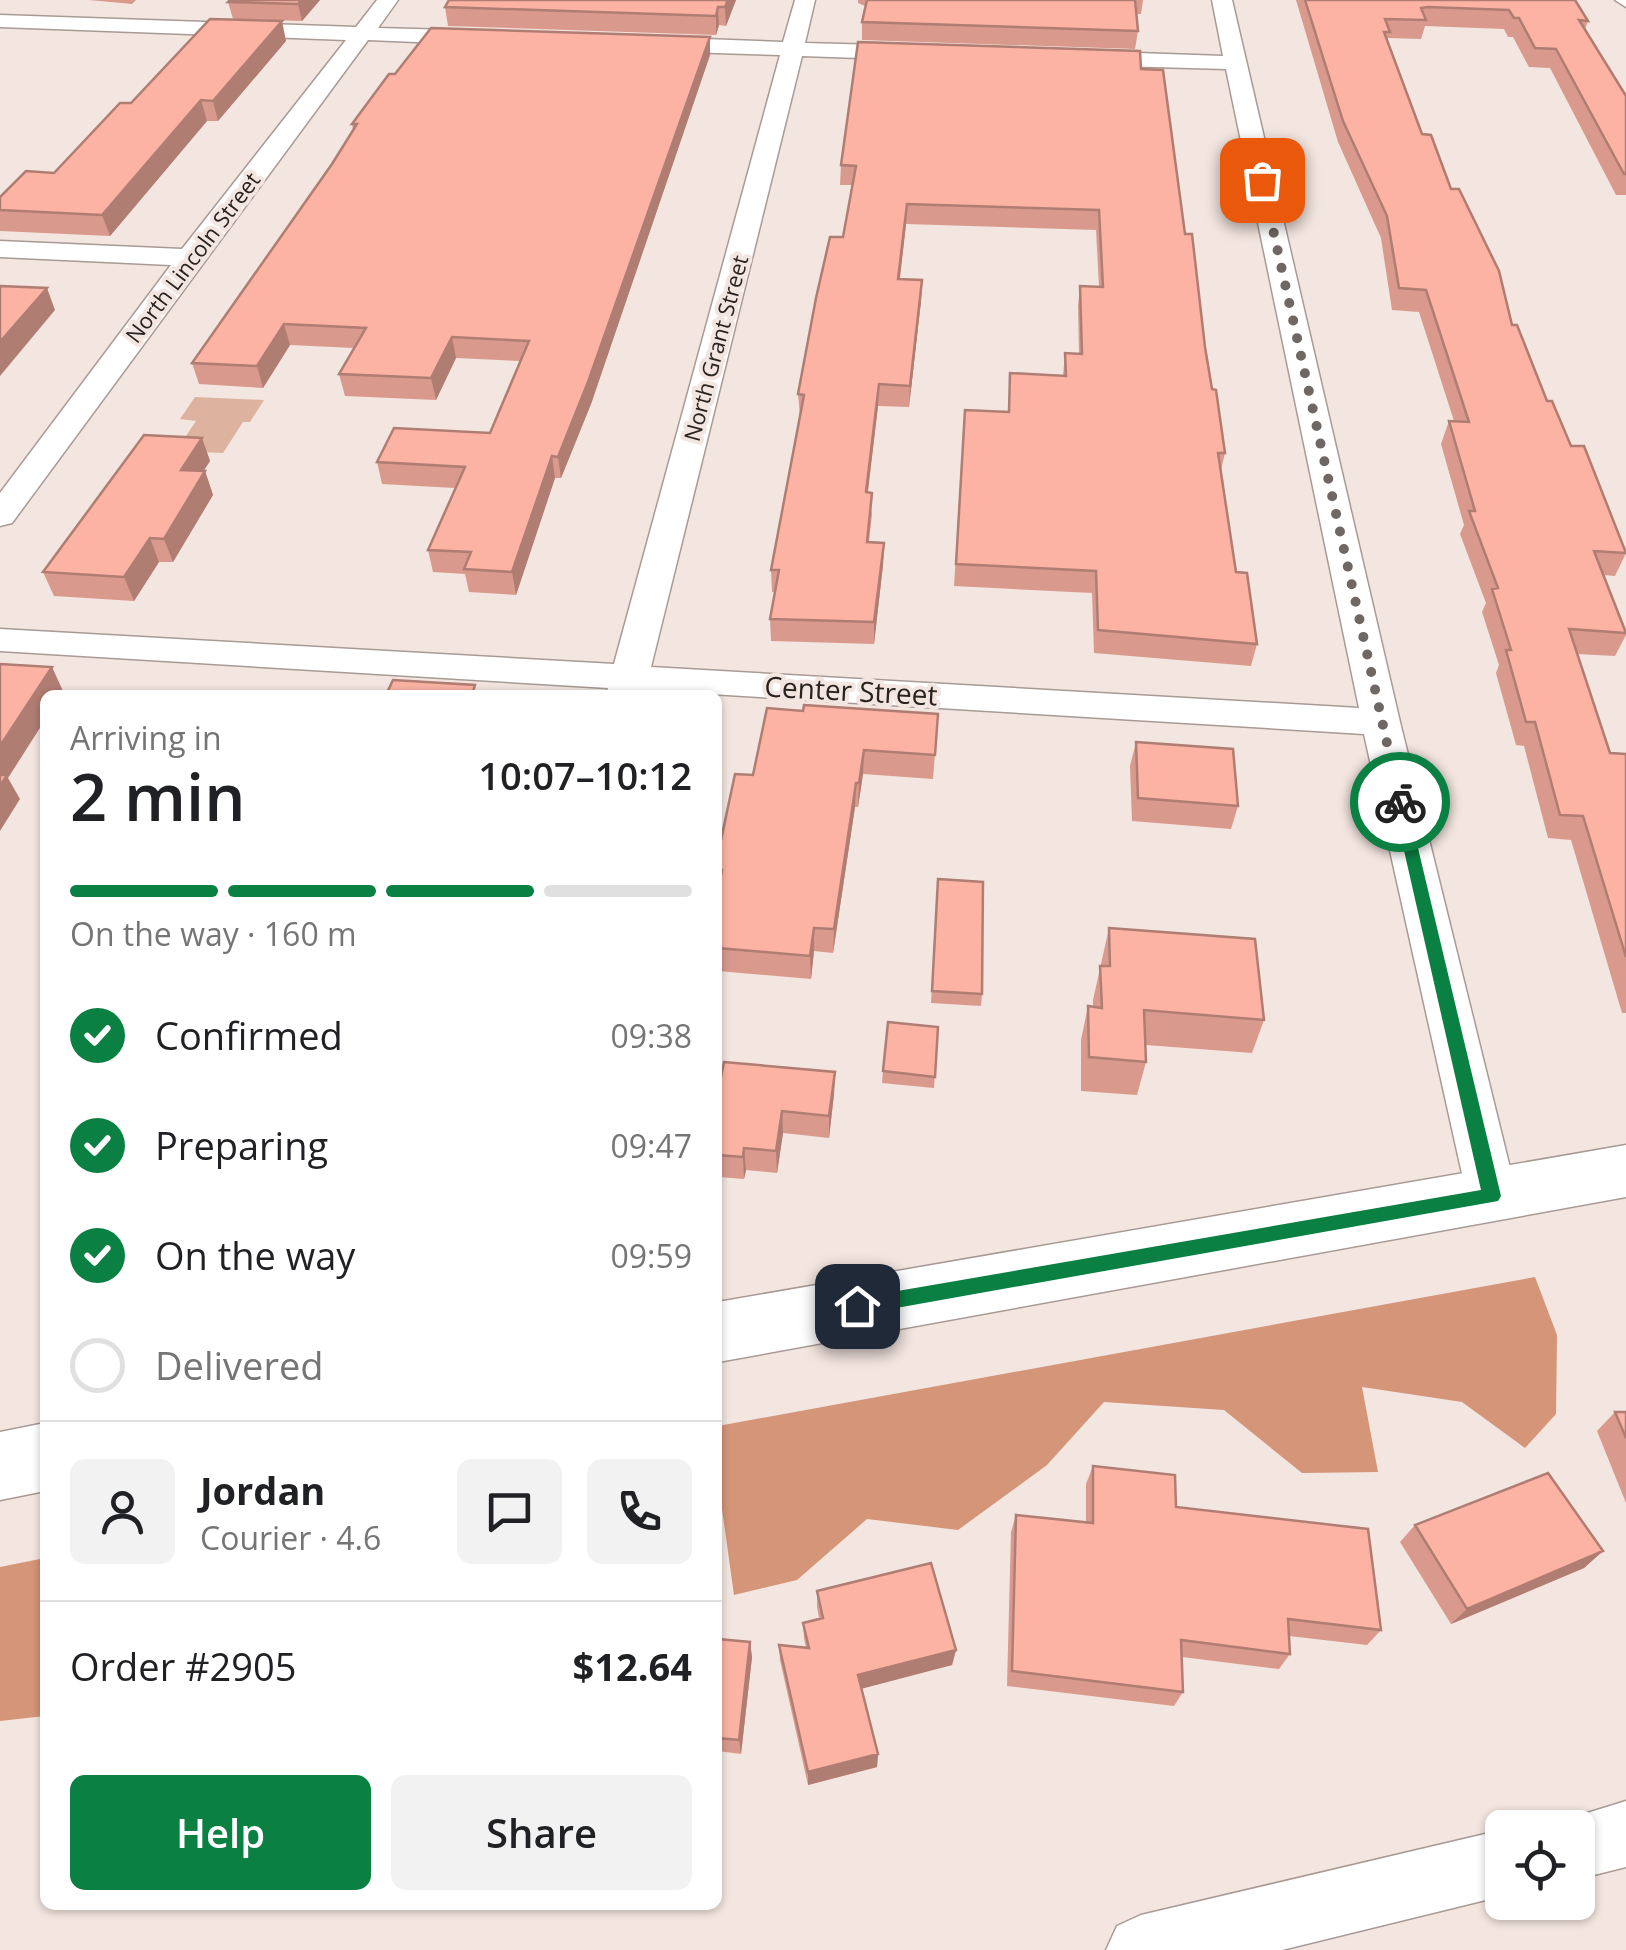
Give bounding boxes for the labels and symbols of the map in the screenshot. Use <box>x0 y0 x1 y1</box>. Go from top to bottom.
pin <box>1220 138 1305 223</box>
street label: North Lincoln Street <box>118 165 266 348</box>
street label: North Grant Street <box>676 251 754 444</box>
street label: Center Street <box>764 666 938 714</box>
courier <box>1350 752 1450 852</box>
pin <box>815 1264 900 1349</box>

